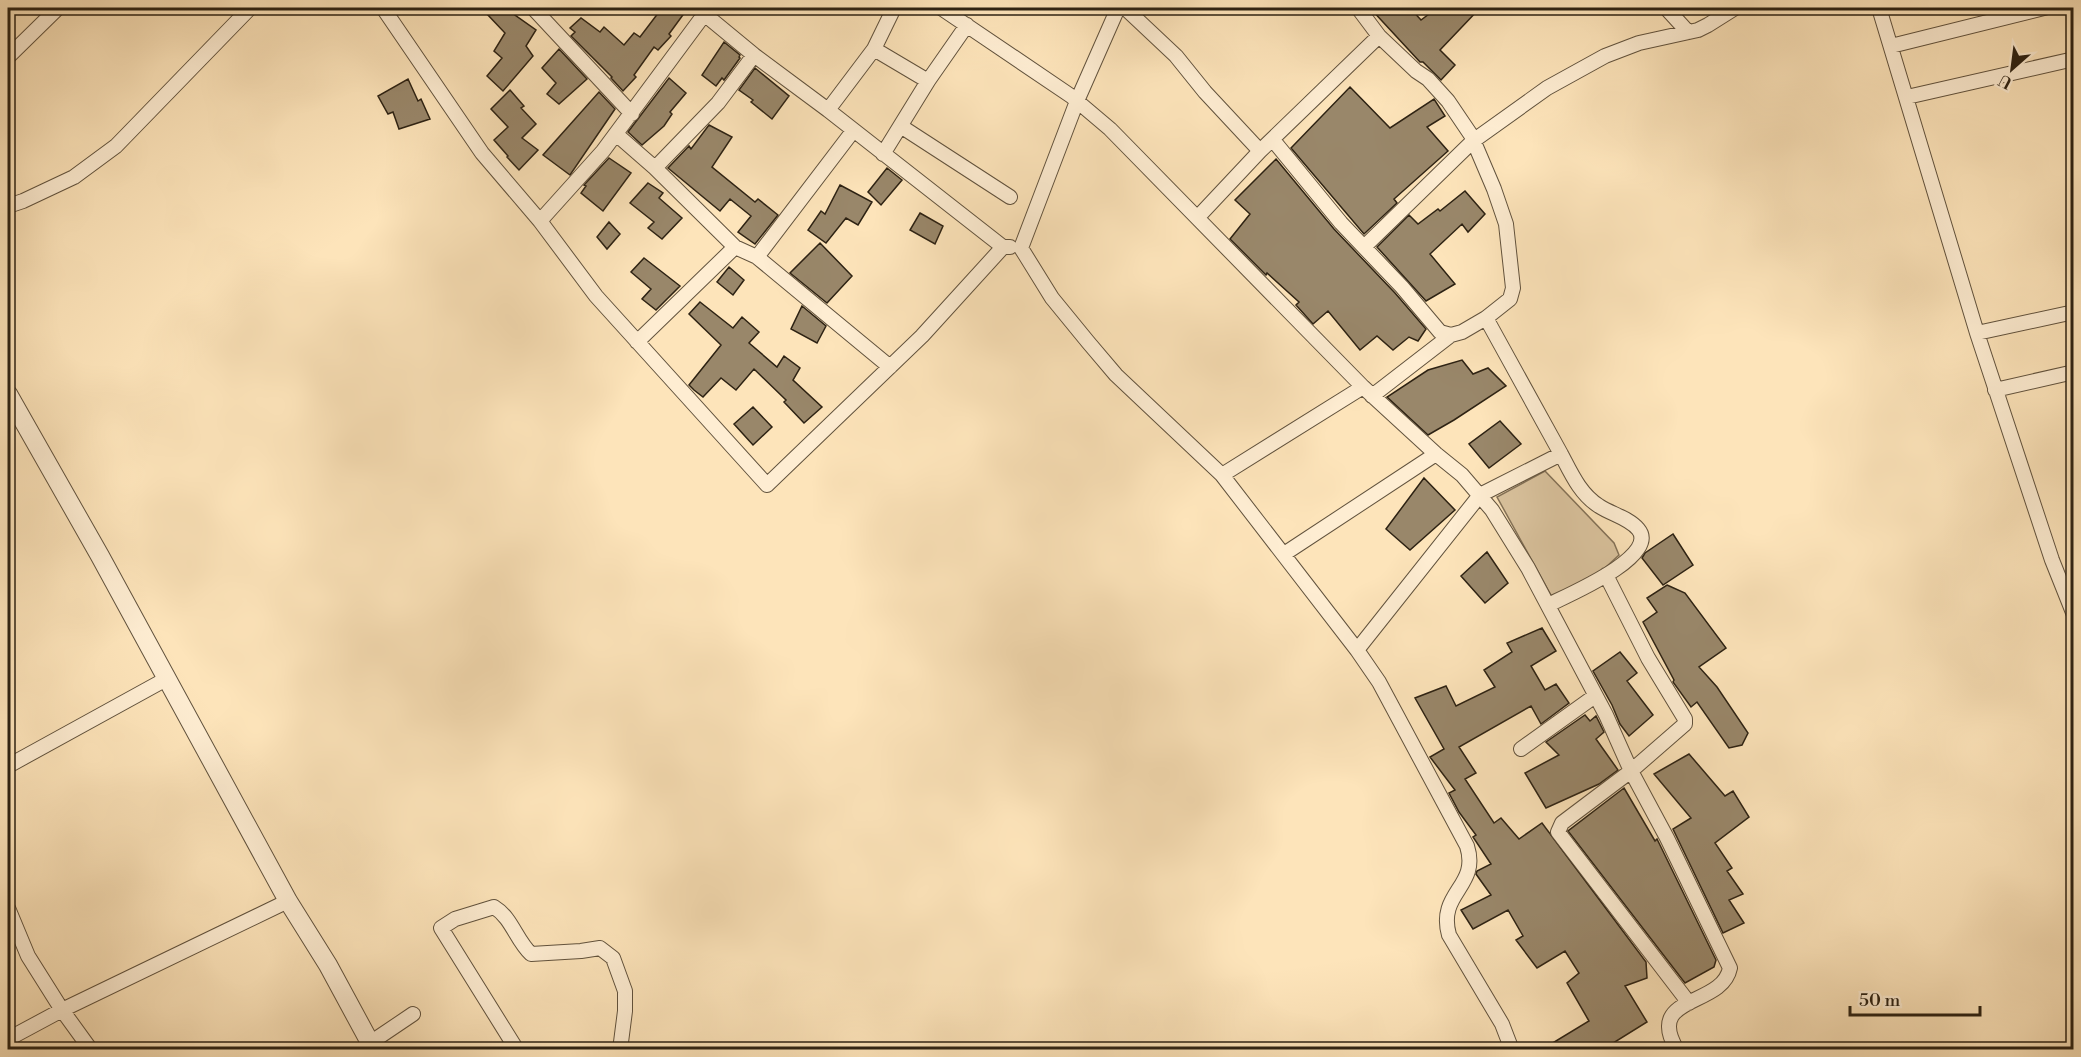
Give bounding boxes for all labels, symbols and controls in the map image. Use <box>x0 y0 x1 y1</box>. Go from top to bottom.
north arrow <box>1982 39 2042 99</box>
text: U <box>1995 69 2016 93</box>
scale bar <box>1850 979 1980 1017</box>
text: 50 m <box>1859 989 1901 1012</box>

